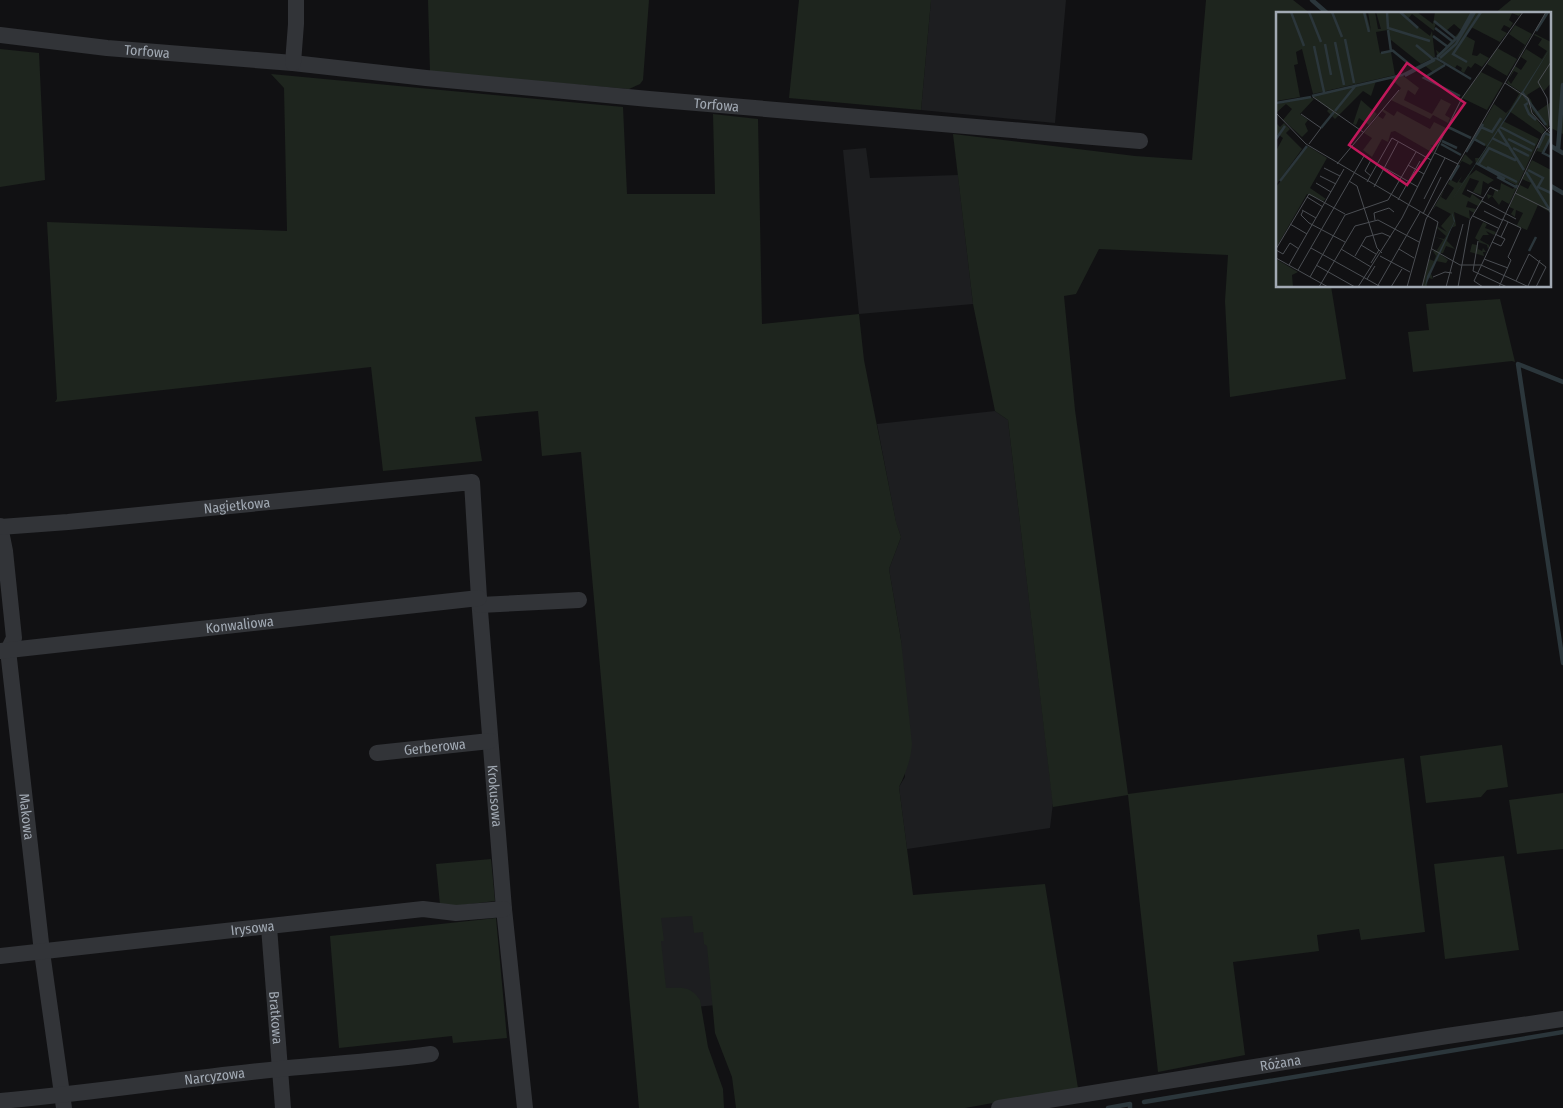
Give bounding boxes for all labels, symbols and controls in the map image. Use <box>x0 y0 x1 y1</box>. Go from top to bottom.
inset map <box>1276 12 1550 288</box>
street label: Torfowa <box>124 41 170 62</box>
street label: Torfowa <box>693 95 740 116</box>
street label: Nagietkowa <box>203 494 271 518</box>
street label: Konwaliowa <box>205 613 275 637</box>
street label: Gerberowa <box>403 736 467 759</box>
street label: Krokusowa <box>483 764 505 828</box>
street label: Makowa <box>15 793 37 841</box>
street label: Irysowa <box>230 918 275 939</box>
street label: Bratkowa <box>265 991 286 1045</box>
street label: Różana <box>1259 1052 1302 1075</box>
street label: Narcyzowa <box>183 1065 246 1089</box>

